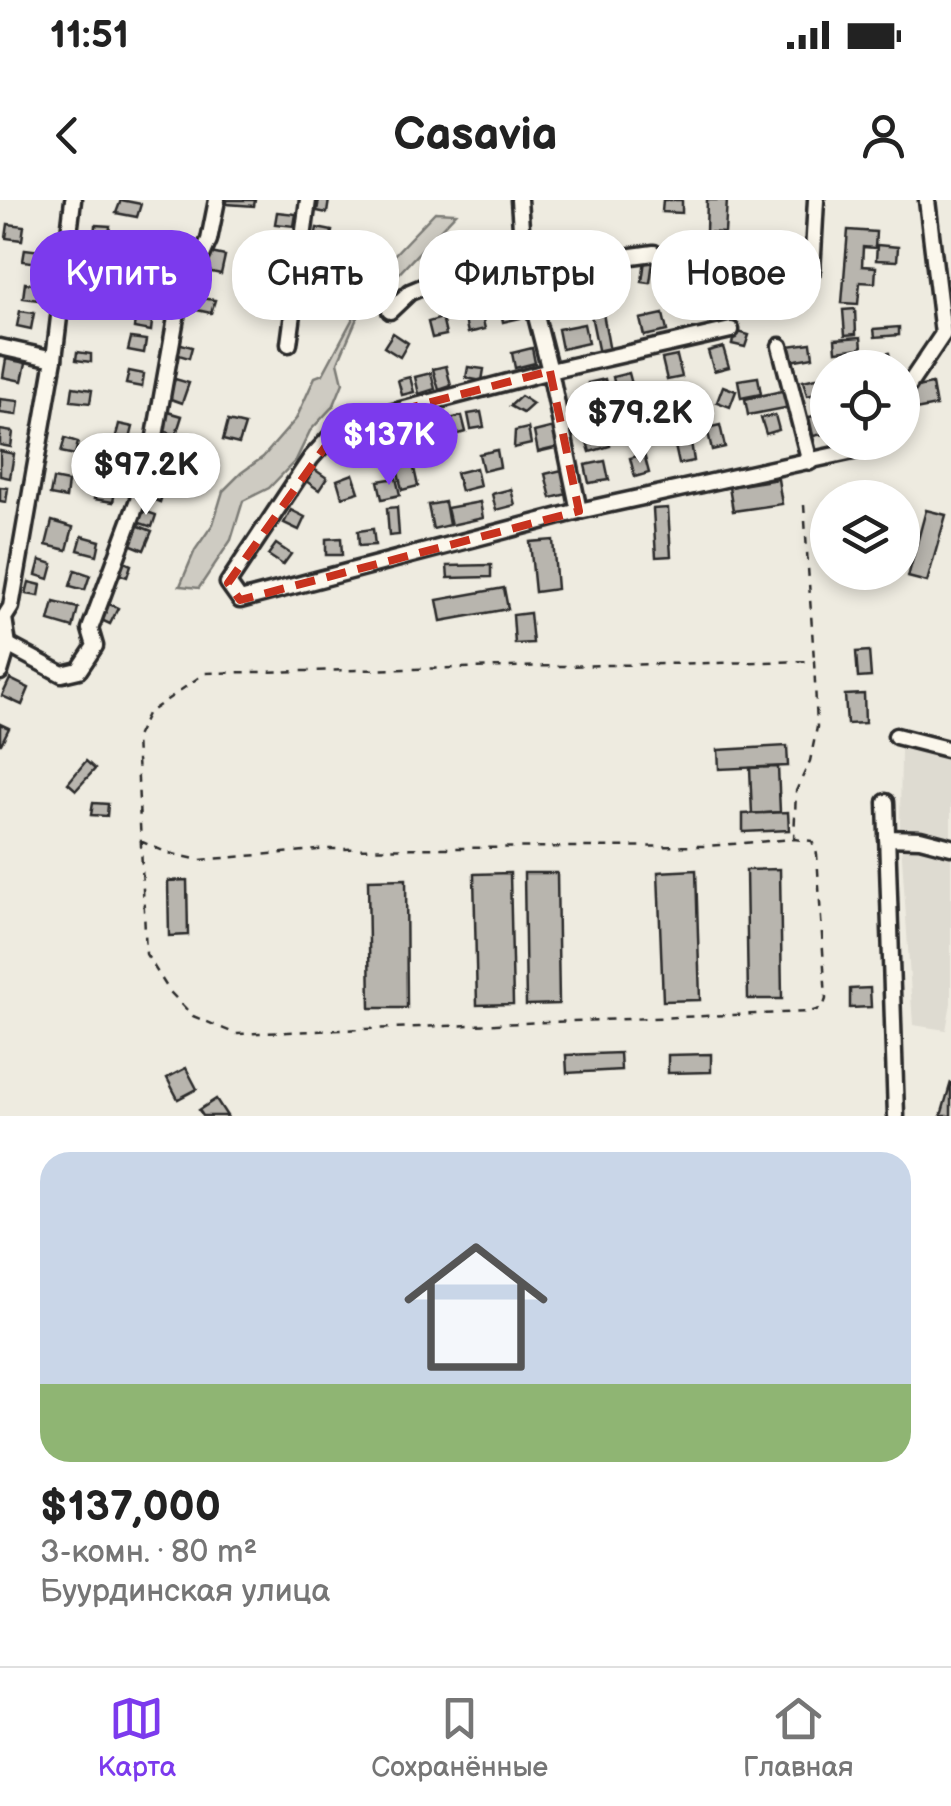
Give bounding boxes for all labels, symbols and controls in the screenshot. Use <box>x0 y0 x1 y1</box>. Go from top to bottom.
text: 11:51 <box>50 13 129 58</box>
icon: back <box>40 108 95 163</box>
text: Casavia <box>394 108 557 163</box>
icon: person <box>856 108 911 163</box>
chip: Купить <box>30 230 212 320</box>
chip: Снять <box>232 230 399 320</box>
chip: Фильтры <box>419 230 631 320</box>
chip: Новое <box>651 230 821 320</box>
map controls <box>810 350 920 590</box>
button: locate <box>810 350 920 460</box>
pin: $79.2K <box>559 381 721 466</box>
text: $79.2K <box>587 394 693 433</box>
pin: $137K <box>319 403 459 488</box>
text: $137K <box>343 416 435 455</box>
pin: $97.2K <box>65 433 227 518</box>
text: $97.2K <box>93 446 199 485</box>
button: layers <box>810 480 920 590</box>
icon: home <box>386 1217 566 1397</box>
text: $137,000 <box>40 1482 221 1533</box>
text: 3-комн. · 80 m² <box>40 1533 257 1572</box>
text: Буурдинская улица <box>40 1572 330 1611</box>
tab: Карта <box>97 1691 176 1784</box>
tab: Сохранённые <box>371 1691 548 1784</box>
tab: Главная <box>743 1691 854 1784</box>

